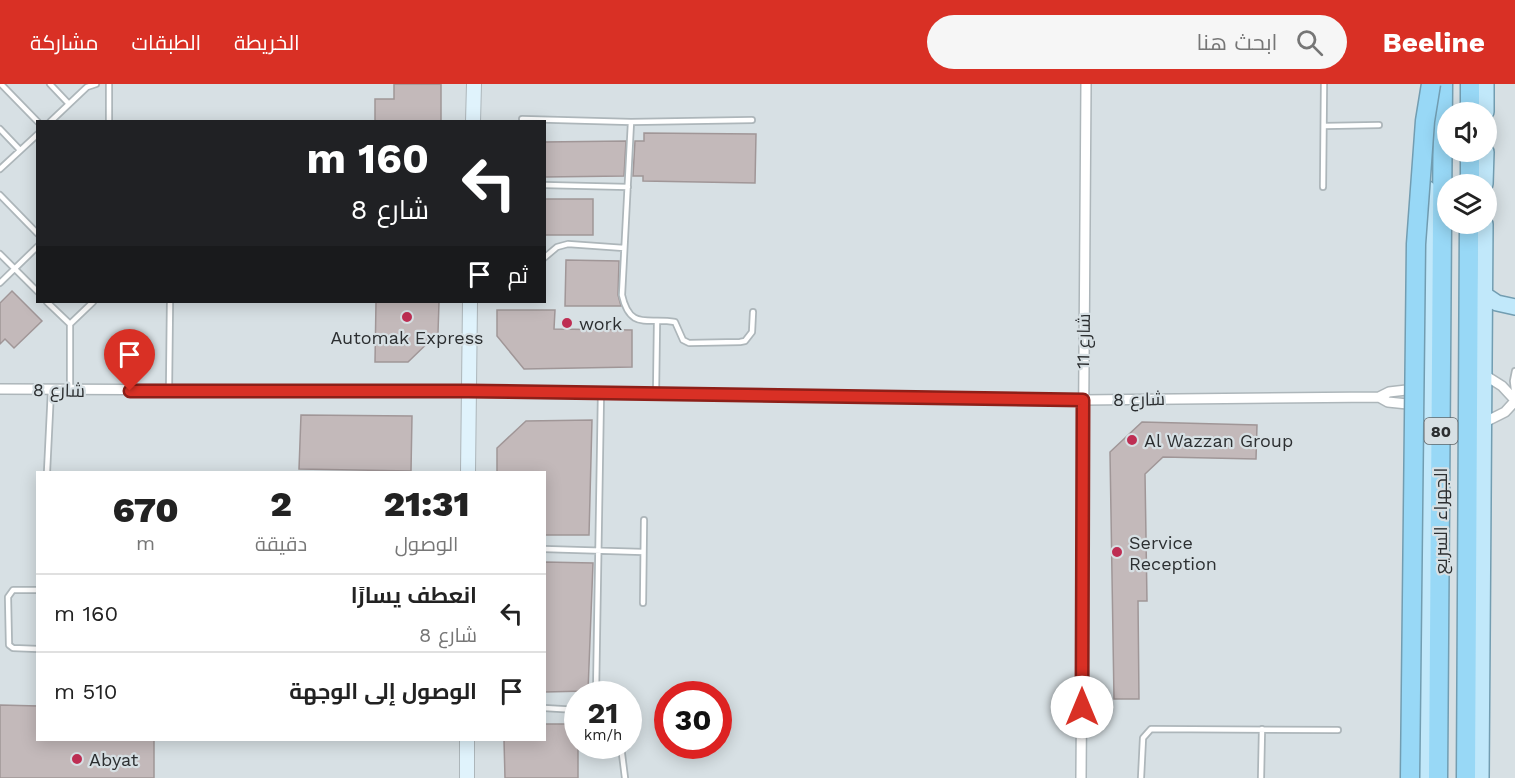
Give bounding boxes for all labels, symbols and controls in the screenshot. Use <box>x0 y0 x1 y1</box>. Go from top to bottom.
search box <box>927 15 1347 69</box>
icon: search <box>1293 26 1326 59</box>
text: Beeline <box>1383 26 1485 59</box>
text: مشاركة <box>30 30 99 55</box>
text: الطبقات <box>132 30 201 55</box>
text: الخريطة <box>234 30 300 55</box>
text: ابحث هنا <box>1197 30 1278 55</box>
map controls <box>1437 102 1497 234</box>
button: sound <box>1437 102 1497 162</box>
text: 160 m <box>306 134 429 183</box>
icon: left <box>450 144 528 222</box>
button: layers <box>1437 174 1497 234</box>
text: شارع 8 <box>351 194 429 226</box>
icon: arrive <box>463 258 496 291</box>
text: ثم <box>508 263 528 288</box>
marker: Automak Express <box>400 310 414 324</box>
place label: work <box>579 313 622 334</box>
street label: شارع 11 <box>1072 313 1096 369</box>
marker: work <box>560 316 574 330</box>
place label: Automak Express <box>330 327 484 348</box>
pin <box>104 329 155 391</box>
icon: arrive <box>113 338 146 371</box>
street label: شارع 8 <box>33 379 85 403</box>
street label: شارع 8 <box>1113 388 1165 412</box>
road number: 80 <box>1424 418 1458 444</box>
place label: Al Wazzan Group <box>1144 430 1293 451</box>
marker: Al Wazzan Group <box>1125 433 1139 447</box>
street label: الجهراء السريع <box>1430 468 1453 574</box>
text: 2 <box>270 483 292 525</box>
text: 21:31 <box>383 483 470 525</box>
text: 670 <box>112 489 179 531</box>
text: m <box>136 531 155 555</box>
text: دقيقة <box>255 532 307 556</box>
text: الوصول <box>395 532 458 556</box>
place label: Service Reception <box>1129 532 1217 574</box>
marker: Service Reception <box>1110 545 1124 559</box>
text: انعطف يسارًا <box>351 583 477 608</box>
icon: left <box>495 597 528 630</box>
text: 160 m <box>54 601 118 626</box>
text: شارع 8 <box>419 623 477 647</box>
icon: arrive <box>495 675 528 708</box>
position arrow <box>1050 675 1114 739</box>
text: 510 m <box>54 679 118 704</box>
text: الوصول إلى الوجهة <box>289 679 477 704</box>
speed limit sign: 30 <box>654 681 732 759</box>
text: 21 <box>588 695 618 730</box>
text: km/h <box>584 726 622 744</box>
place label: Abyat <box>89 749 139 770</box>
marker: Abyat <box>70 752 84 766</box>

